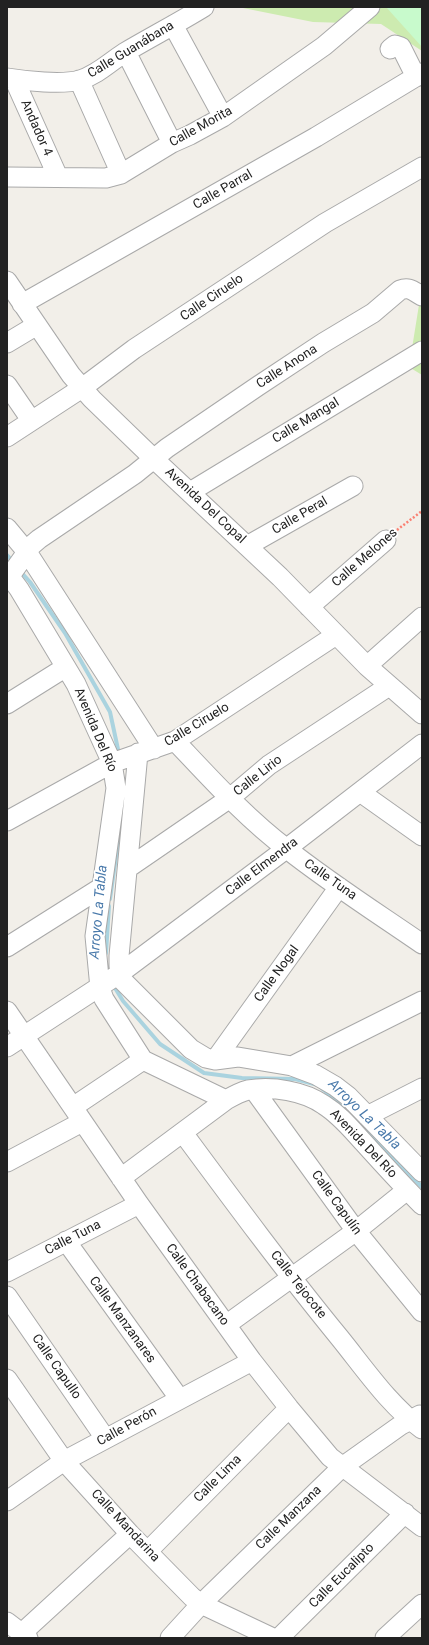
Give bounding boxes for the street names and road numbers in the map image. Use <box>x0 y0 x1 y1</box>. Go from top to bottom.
street label: Calle Guanábana <box>85 18 177 82</box>
street label: Andador 4 <box>17 98 55 158</box>
street label: Calle Morita <box>167 103 235 151</box>
street label: Calle Parral <box>191 167 255 213</box>
street label: Calle Ciruelo <box>178 271 246 325</box>
street label: Calle Anona <box>254 342 320 392</box>
street label: Calle Mangal <box>270 395 342 447</box>
street label: Avenida Del Copal <box>161 465 249 547</box>
street label: Calle Peral <box>270 494 330 538</box>
street label: Calle Melones <box>329 525 401 591</box>
street label: Avenida Del Río <box>70 686 120 774</box>
street label: Calle Ciruelo <box>162 700 232 750</box>
street label: Calle Lirio <box>231 752 285 800</box>
street label: Calle Elmendra <box>223 835 301 899</box>
street label: Calle Tuna <box>301 856 359 904</box>
street label: Calle Nogal <box>251 943 303 1005</box>
street label: Avenida Del Río <box>326 1106 400 1182</box>
street label: Calle Capulín <box>307 1168 365 1238</box>
street label: Calle Tuna <box>42 1217 104 1259</box>
street label: Calle Chabacano <box>162 1241 232 1329</box>
street label: Calle Tejocote <box>267 1248 329 1322</box>
street label: Calle Manzanares <box>85 1274 159 1366</box>
street label: Calle Capullo <box>28 1332 84 1402</box>
street label: Calle Perón <box>94 1404 160 1450</box>
street label: Calle Lima <box>191 1452 245 1506</box>
street label: Calle Manzana <box>253 1483 325 1553</box>
street label: Calle Mandarina <box>87 1486 163 1566</box>
street label: Calle Eucalipto <box>306 1540 378 1612</box>

